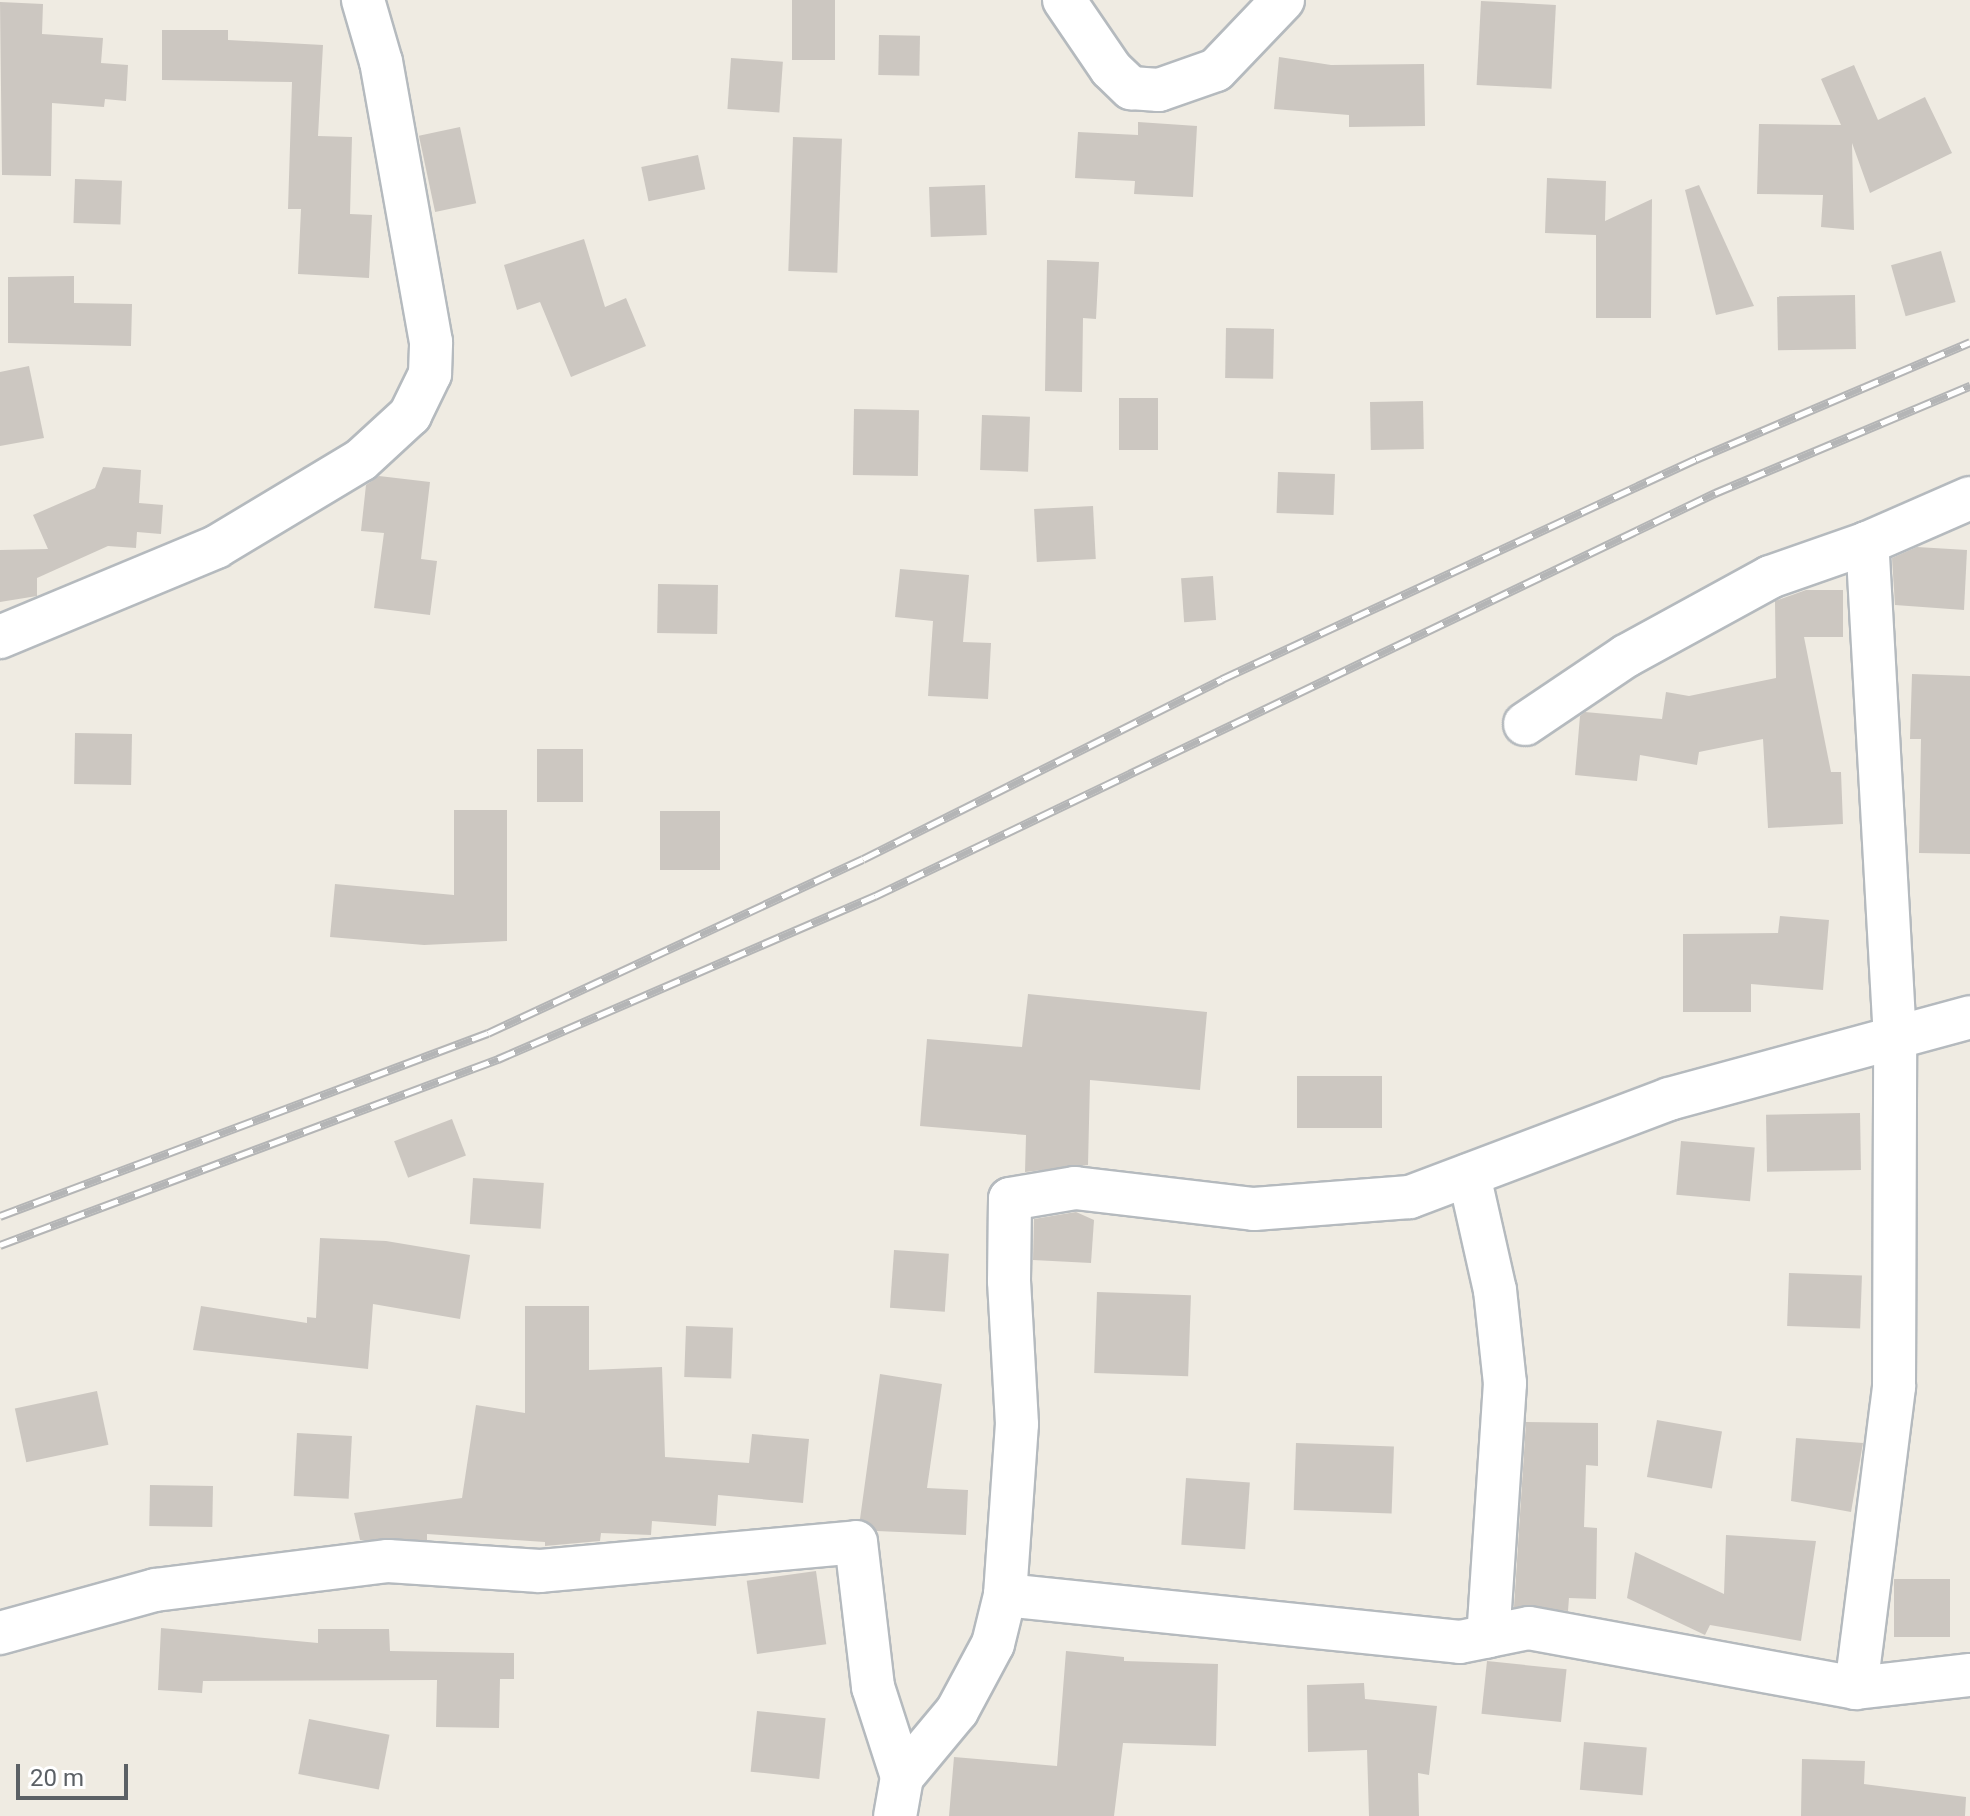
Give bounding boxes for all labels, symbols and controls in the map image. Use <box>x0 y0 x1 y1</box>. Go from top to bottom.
scale bar <box>20 1748 132 1798</box>
text: 20 m <box>30 1764 84 1792</box>

